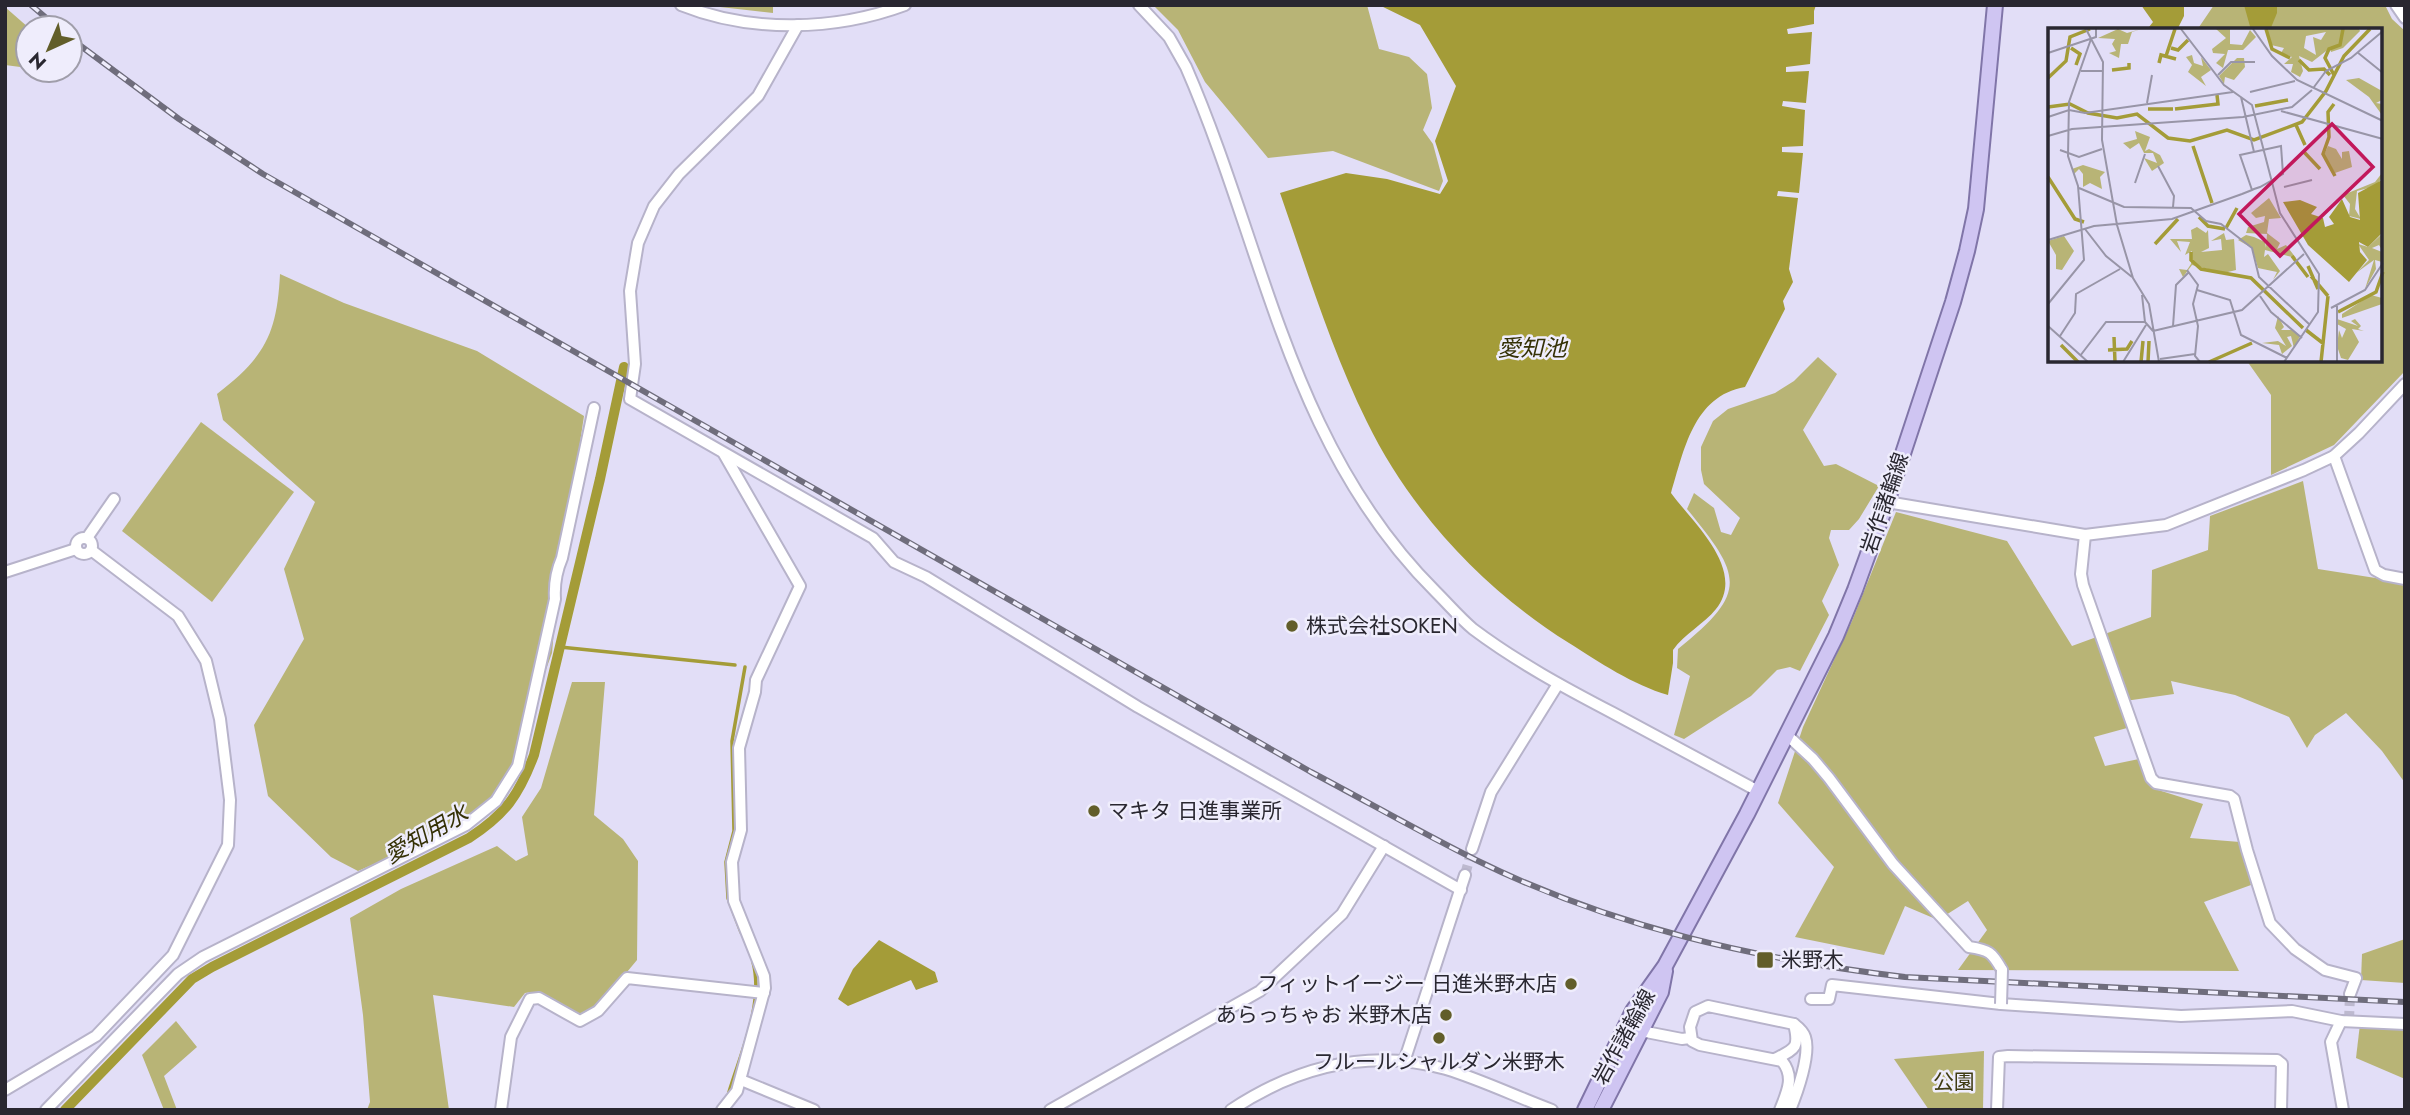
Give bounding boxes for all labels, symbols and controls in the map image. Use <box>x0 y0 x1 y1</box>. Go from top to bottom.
north arrow <box>14 14 84 84</box>
inset map <box>2048 28 2382 362</box>
text: N <box>23 46 52 76</box>
water label: 愛知池 <box>1498 331 1569 365</box>
street label: 岩作諸輪線 <box>1854 448 1916 558</box>
place label: 株式会社SOKEN <box>1306 611 1458 641</box>
marker: 株式会社SOKEN <box>1284 618 1300 634</box>
water label: 愛知用水 <box>378 795 477 872</box>
place label: マキタ 日進事業所 <box>1108 796 1282 826</box>
marker: マキタ 日進事業所 <box>1086 803 1102 819</box>
place label: 米野木 <box>1781 945 1844 975</box>
marker: 米野木 <box>1755 950 1775 970</box>
place label: フィットイージー 日進米野木店 <box>1258 969 1557 999</box>
marker: フィットイージー 日進米野木店 <box>1563 976 1579 992</box>
street label: 岩作諸輪線 <box>1585 984 1663 1090</box>
place label: あらっちゃお 米野木店 <box>1216 1000 1432 1030</box>
marker: あらっちゃお 米野木店 <box>1438 1007 1454 1023</box>
marker: フルールシャルダン米野木 <box>1431 1030 1447 1046</box>
place label: フルールシャルダン米野木 <box>1313 1047 1565 1077</box>
park label: 公園 <box>1933 1067 1975 1097</box>

